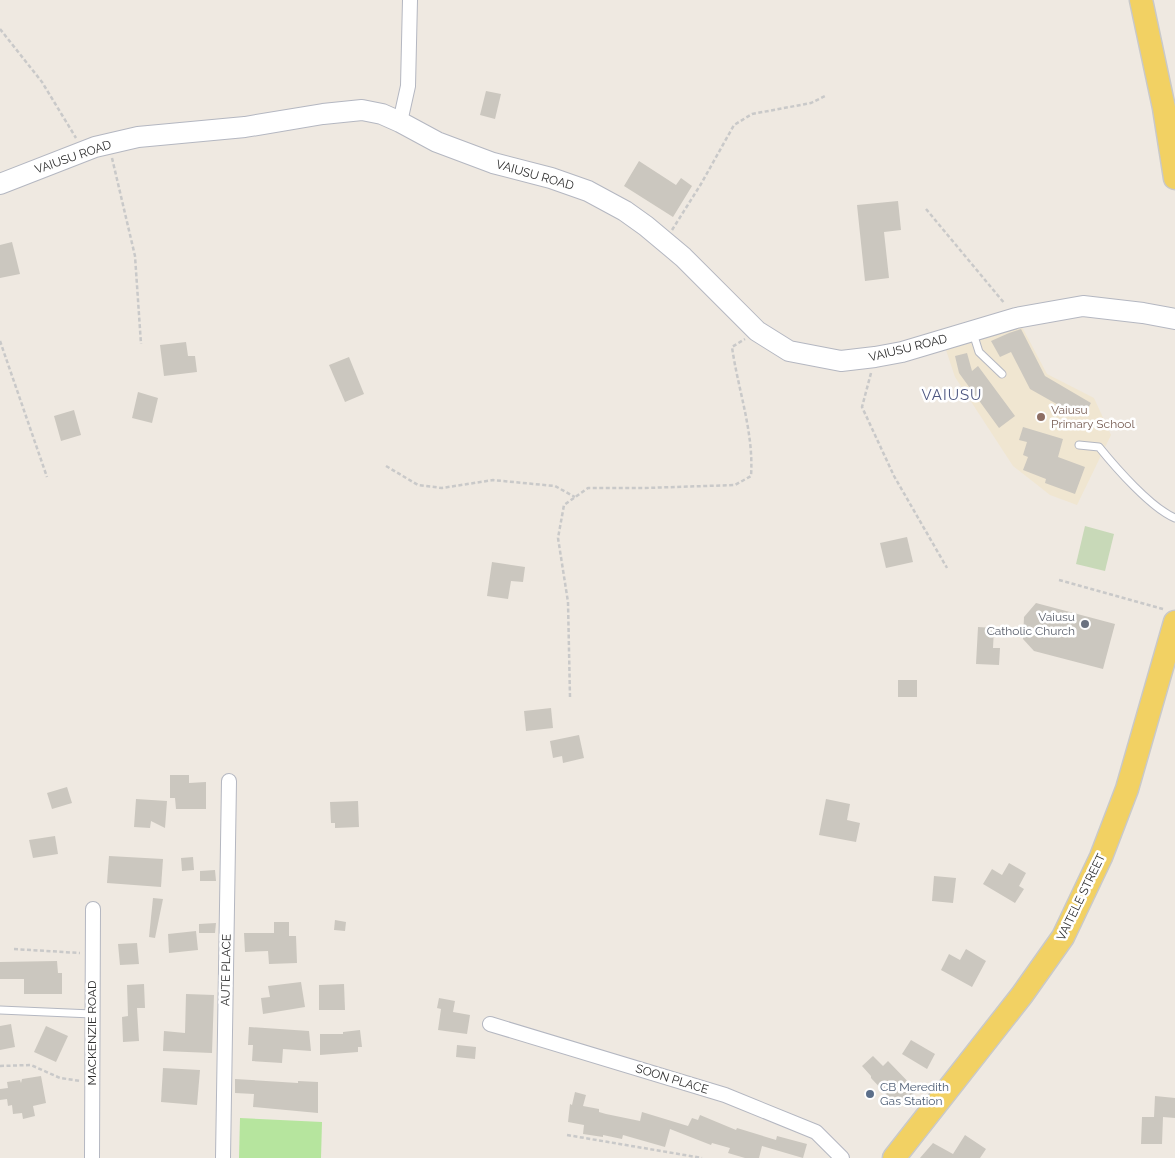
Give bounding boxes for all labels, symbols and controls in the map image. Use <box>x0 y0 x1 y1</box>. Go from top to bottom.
street label: VAIUSU ROAD <box>33 137 114 177</box>
street label: VAIUSU ROAD <box>495 157 576 193</box>
street label: VAIUSU ROAD <box>867 331 949 364</box>
district label: VAIUSU <box>922 386 982 404</box>
place label: Vaiusu Primary School <box>1051 403 1135 431</box>
marker: Vaiusu Primary School <box>1035 411 1047 423</box>
place label: Vaiusu Catholic Church <box>987 610 1075 638</box>
marker: Vaiusu Catholic Church <box>1079 618 1091 630</box>
street label: VAITELE STREET <box>1054 851 1108 943</box>
street label: AUTE PLACE <box>218 934 234 1006</box>
street label: MACKENZIE ROAD <box>85 980 99 1085</box>
street label: SOON PLACE <box>634 1061 710 1097</box>
place label: CB Meredith Gas Station <box>880 1080 949 1108</box>
marker: CB Meredith Gas Station <box>864 1088 876 1100</box>

